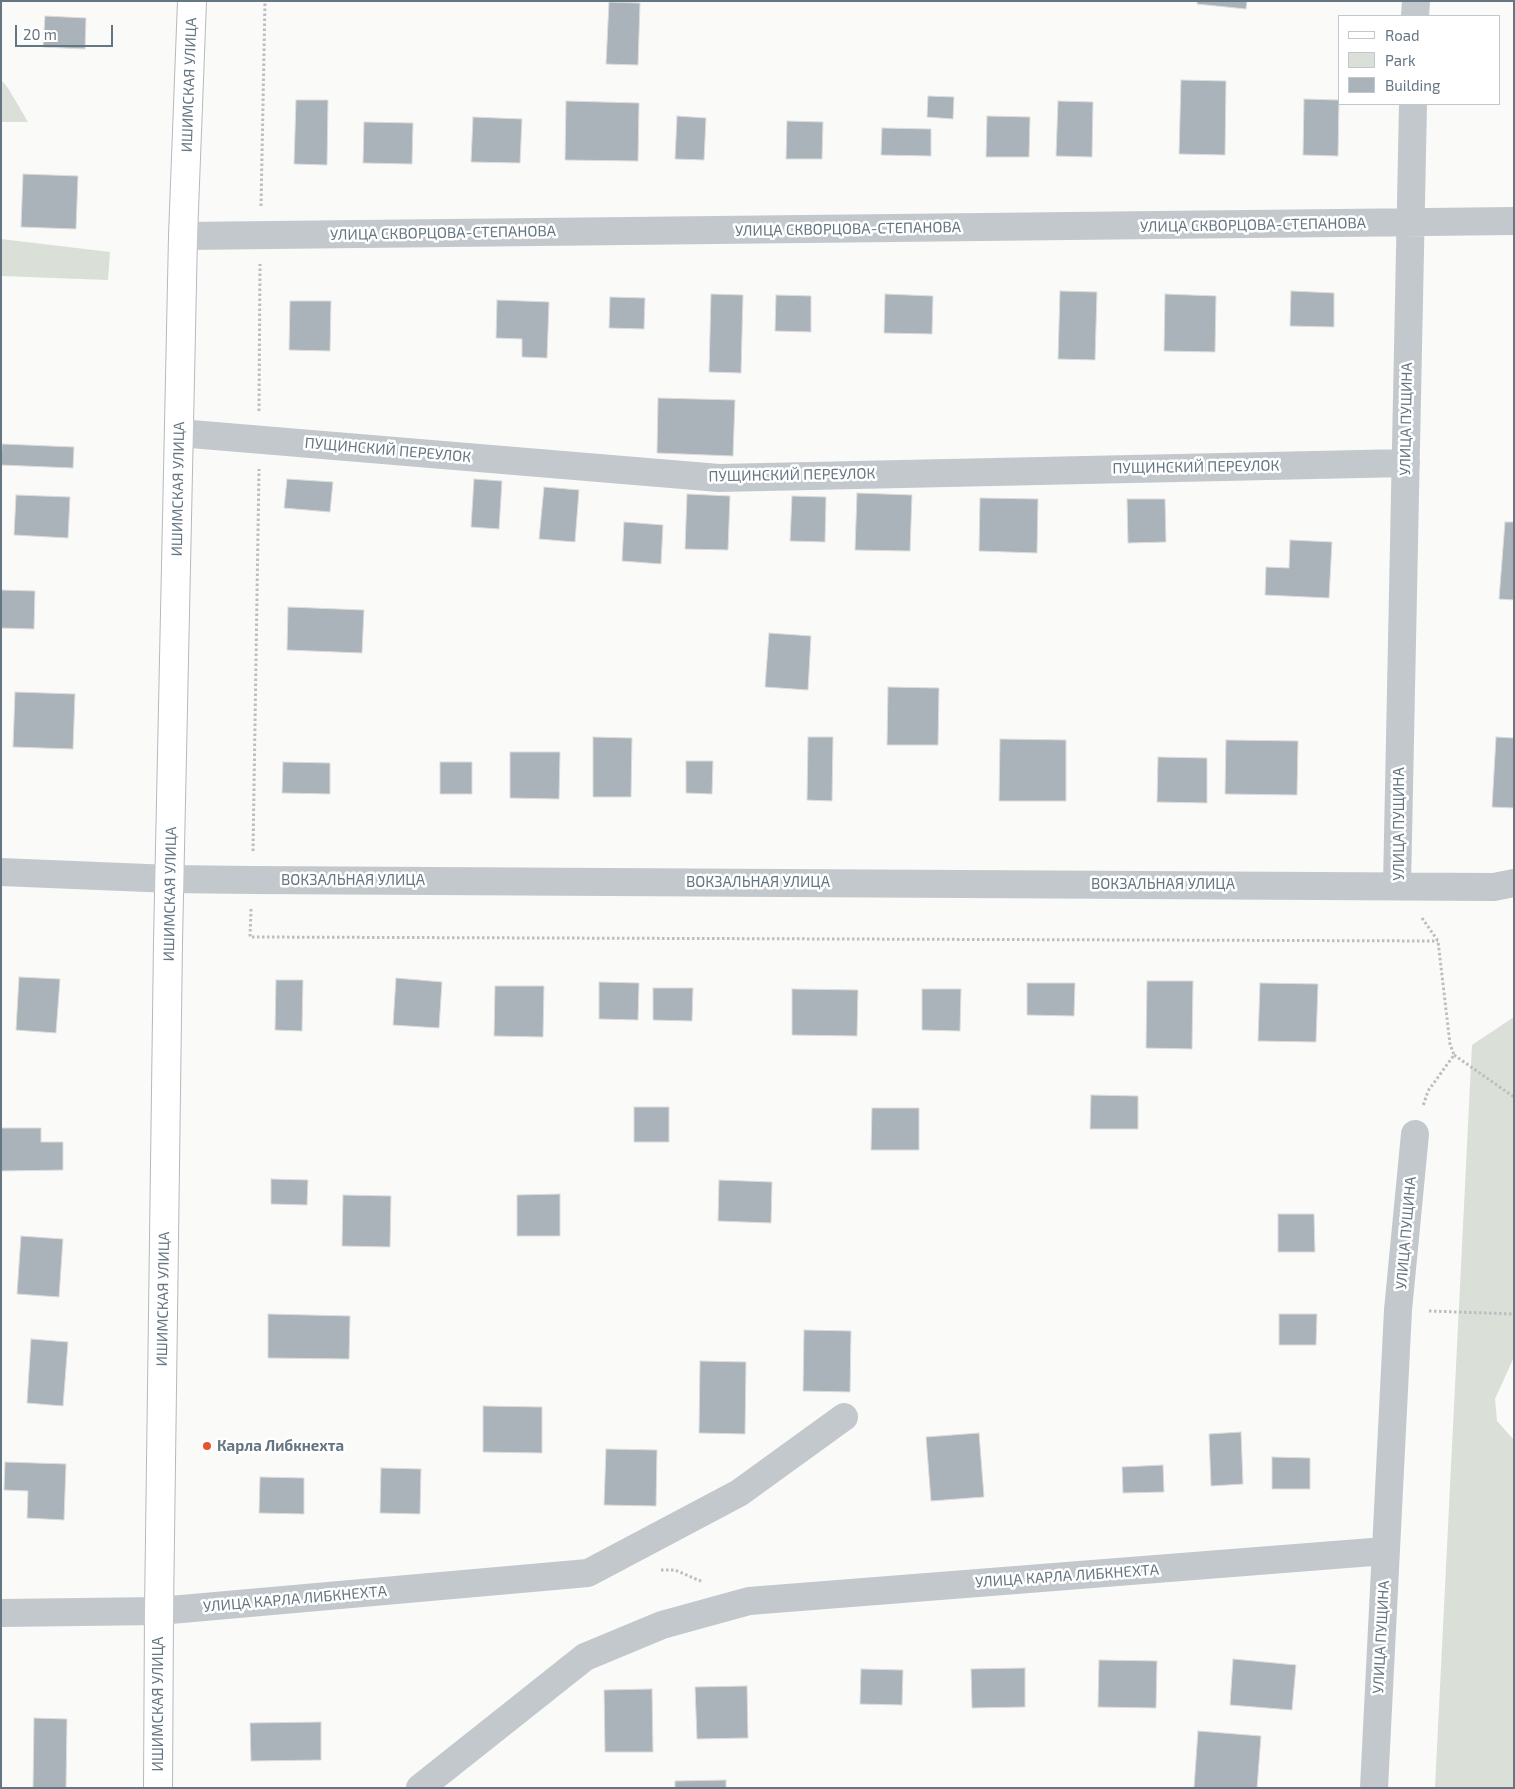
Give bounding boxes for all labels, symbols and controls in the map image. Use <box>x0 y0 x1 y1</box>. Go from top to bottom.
scale bar <box>18 15 115 47</box>
legend <box>1338 15 1500 105</box>
street label: ИШИМСКАЯ УЛИЦА <box>178 17 200 153</box>
text: 20 m <box>23 25 57 43</box>
text: Road <box>1385 26 1420 44</box>
text: Park <box>1385 51 1416 69</box>
text: Building <box>1385 76 1440 94</box>
street label: УЛИЦА СКВОРЦОВА-СТЕПАНОВА <box>1140 214 1366 236</box>
street label: УЛИЦА СКВОРЦОВА-СТЕПАНОВА <box>735 218 961 240</box>
street label: УЛИЦА СКВОРЦОВА-СТЕПАНОВА <box>330 222 556 244</box>
street label: УЛИЦА ПУЩИНА <box>1396 362 1416 476</box>
street label: ИШИМСКАЯ УЛИЦА <box>168 421 188 557</box>
street label: ПУЩИНСКИЙ ПЕРЕУЛОК <box>304 434 472 466</box>
street label: ПУЩИНСКИЙ ПЕРЕУЛОК <box>1112 457 1280 477</box>
street label: ПУЩИНСКИЙ ПЕРЕУЛОК <box>708 465 876 485</box>
street label: УЛИЦА ПУЩИНА <box>1390 767 1408 881</box>
street label: ИШИМСКАЯ УЛИЦА <box>160 826 180 962</box>
street label: ВОКЗАЛЬНАЯ УЛИЦА <box>281 871 425 889</box>
street label: ВОКЗАЛЬНАЯ УЛИЦА <box>686 873 830 891</box>
street label: ВОКЗАЛЬНАЯ УЛИЦА <box>1091 875 1235 893</box>
street label: УЛИЦА ПУЩИНА <box>1392 1176 1420 1290</box>
street label: ИШИМСКАЯ УЛИЦА <box>153 1231 173 1367</box>
place label: Карла Либкнехта <box>217 1437 344 1455</box>
marker: Карла Либкнехта <box>201 1440 213 1452</box>
street label: УЛИЦА КАРЛА ЛИБКНЕХТА <box>974 1561 1160 1591</box>
street label: УЛИЦА ПУЩИНА <box>1369 1580 1393 1694</box>
street label: УЛИЦА КАРЛА ЛИБКНЕХТА <box>202 1582 388 1616</box>
street label: ИШИМСКАЯ УЛИЦА <box>149 1637 167 1771</box>

